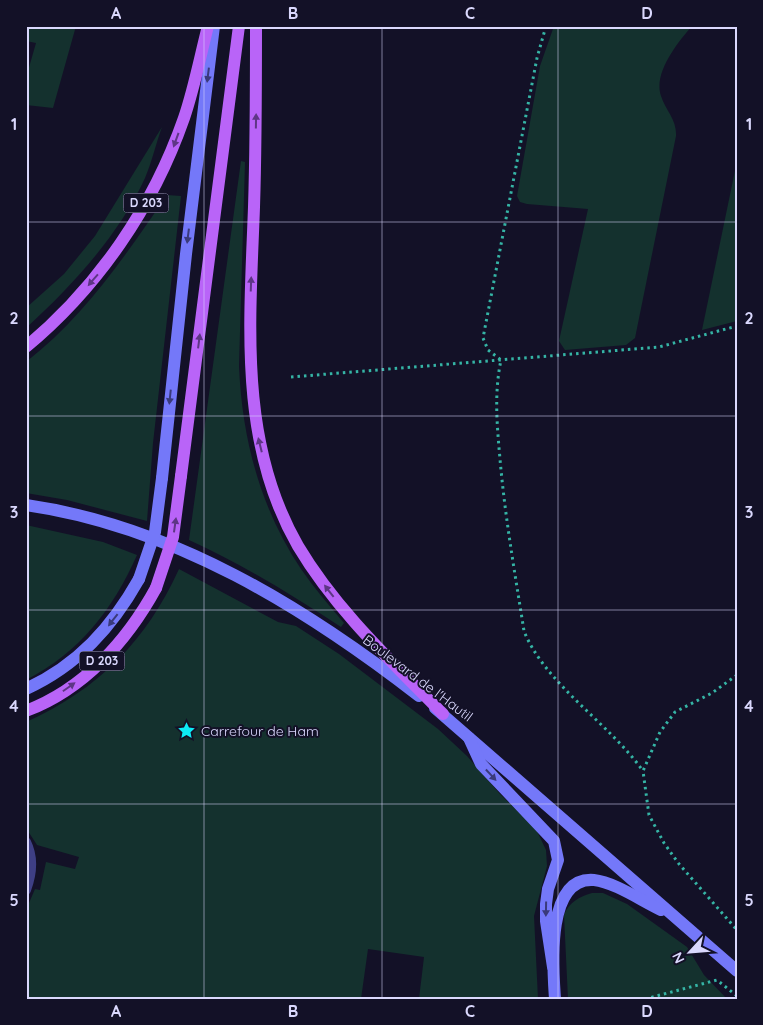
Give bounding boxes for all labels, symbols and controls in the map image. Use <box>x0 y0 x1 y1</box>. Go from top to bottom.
text: A <box>111 3 122 23</box>
text: B <box>288 3 298 23</box>
text: C <box>465 3 475 23</box>
text: D <box>641 3 653 23</box>
one-way arrow <box>204 67 212 83</box>
one-way arrow <box>252 113 260 129</box>
text: 1 <box>11 114 17 134</box>
text: 1 <box>746 114 752 134</box>
one-way arrow <box>172 133 179 148</box>
road number: D 203 <box>124 194 168 212</box>
one-way arrow <box>184 228 192 244</box>
one-way arrow <box>87 273 99 285</box>
one-way arrow <box>247 275 255 291</box>
text: 2 <box>9 308 19 328</box>
text: 2 <box>744 308 754 328</box>
one-way arrow <box>195 333 203 349</box>
one-way arrow <box>166 390 174 406</box>
one-way arrow <box>256 438 264 453</box>
text: 3 <box>10 502 18 522</box>
text: 3 <box>745 502 753 522</box>
one-way arrow <box>171 517 179 533</box>
one-way arrow <box>323 585 334 598</box>
one-way arrow <box>108 613 119 626</box>
street label: Boulevard de l'Hautil <box>359 631 477 725</box>
road number: D 203 <box>80 651 124 670</box>
one-way arrow <box>62 682 75 692</box>
text: 4 <box>9 696 19 716</box>
text: 4 <box>744 696 754 716</box>
place icon: Carrefour de Ham <box>177 721 197 741</box>
place label: Carrefour de Ham <box>201 722 319 740</box>
one-way arrow <box>485 768 497 780</box>
text: 5 <box>9 890 19 910</box>
text: 5 <box>744 890 754 910</box>
one-way arrow <box>542 901 550 917</box>
north arrow <box>666 928 716 978</box>
text: N <box>668 949 689 966</box>
text: A <box>111 1001 122 1021</box>
text: B <box>288 1001 298 1021</box>
text: C <box>465 1001 475 1021</box>
text: D <box>641 1001 653 1021</box>

